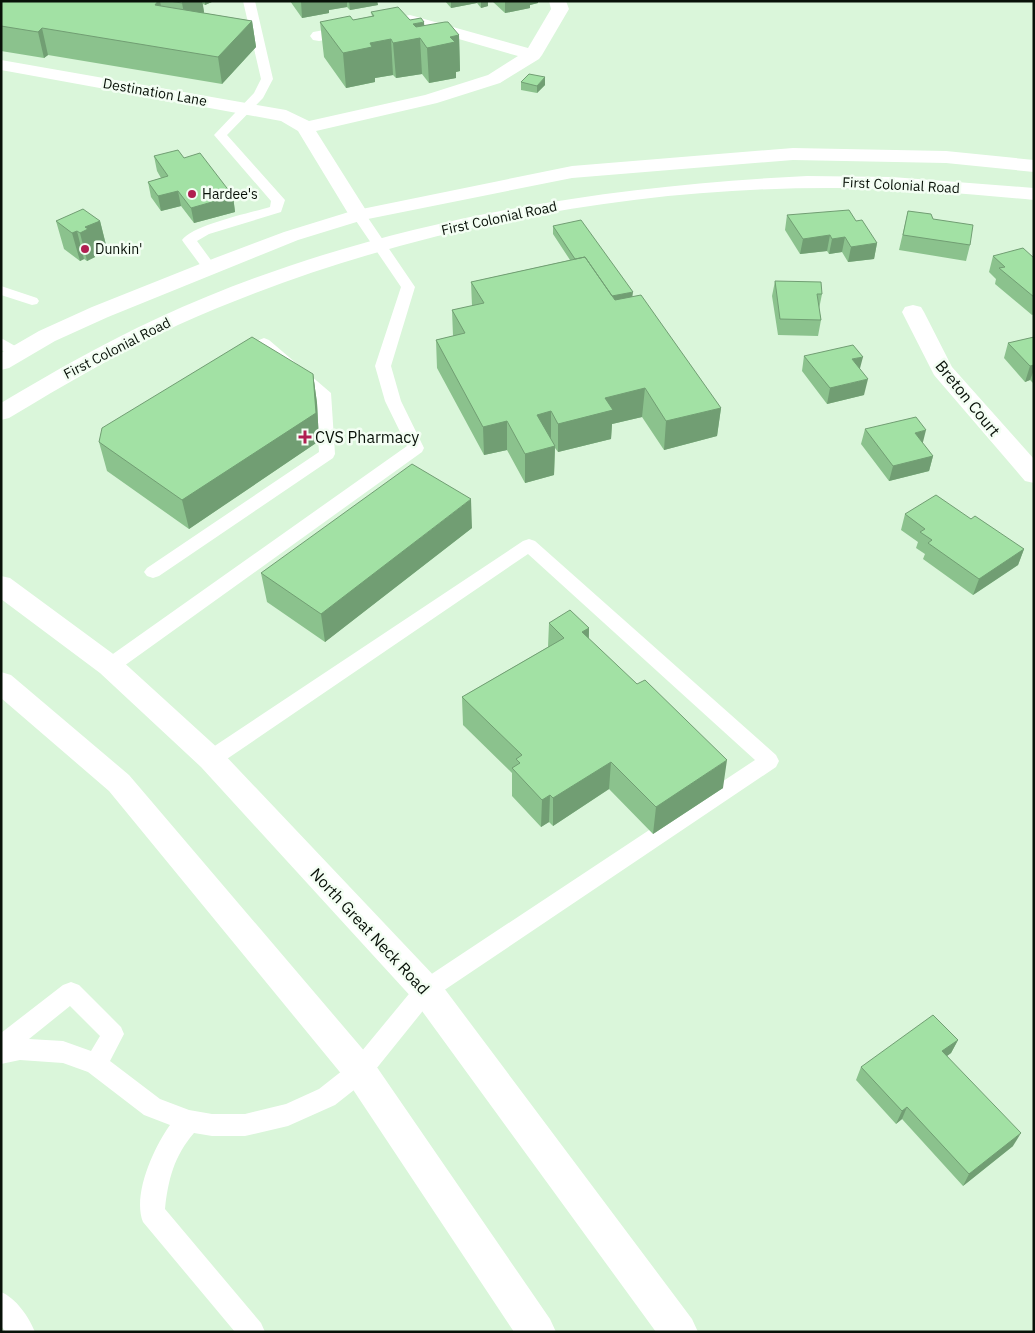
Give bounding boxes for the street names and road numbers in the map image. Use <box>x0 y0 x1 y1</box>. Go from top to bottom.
street label: Destination Lane <box>102 74 209 110</box>
street label: First Colonial Road <box>842 173 960 197</box>
street label: First Colonial Road <box>440 197 558 239</box>
street label: First Colonial Road <box>60 313 174 383</box>
street label: Breton Court <box>931 356 1005 440</box>
street label: North Great Neck Road <box>306 864 434 998</box>

